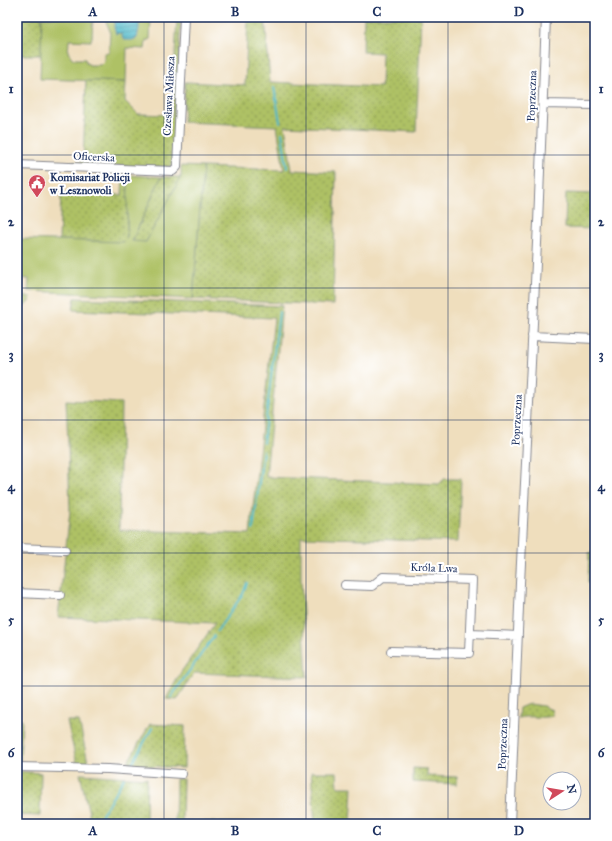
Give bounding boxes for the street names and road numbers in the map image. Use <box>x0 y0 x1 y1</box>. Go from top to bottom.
street label: Czesława Miłosza <box>160 56 178 136</box>
street label: Poprzeczna <box>525 70 539 122</box>
street label: Oficerska <box>73 149 116 165</box>
street label: Poprzeczna <box>509 394 525 446</box>
street label: Króla Lwa <box>410 561 458 575</box>
street label: Poprzeczna <box>496 718 510 770</box>

